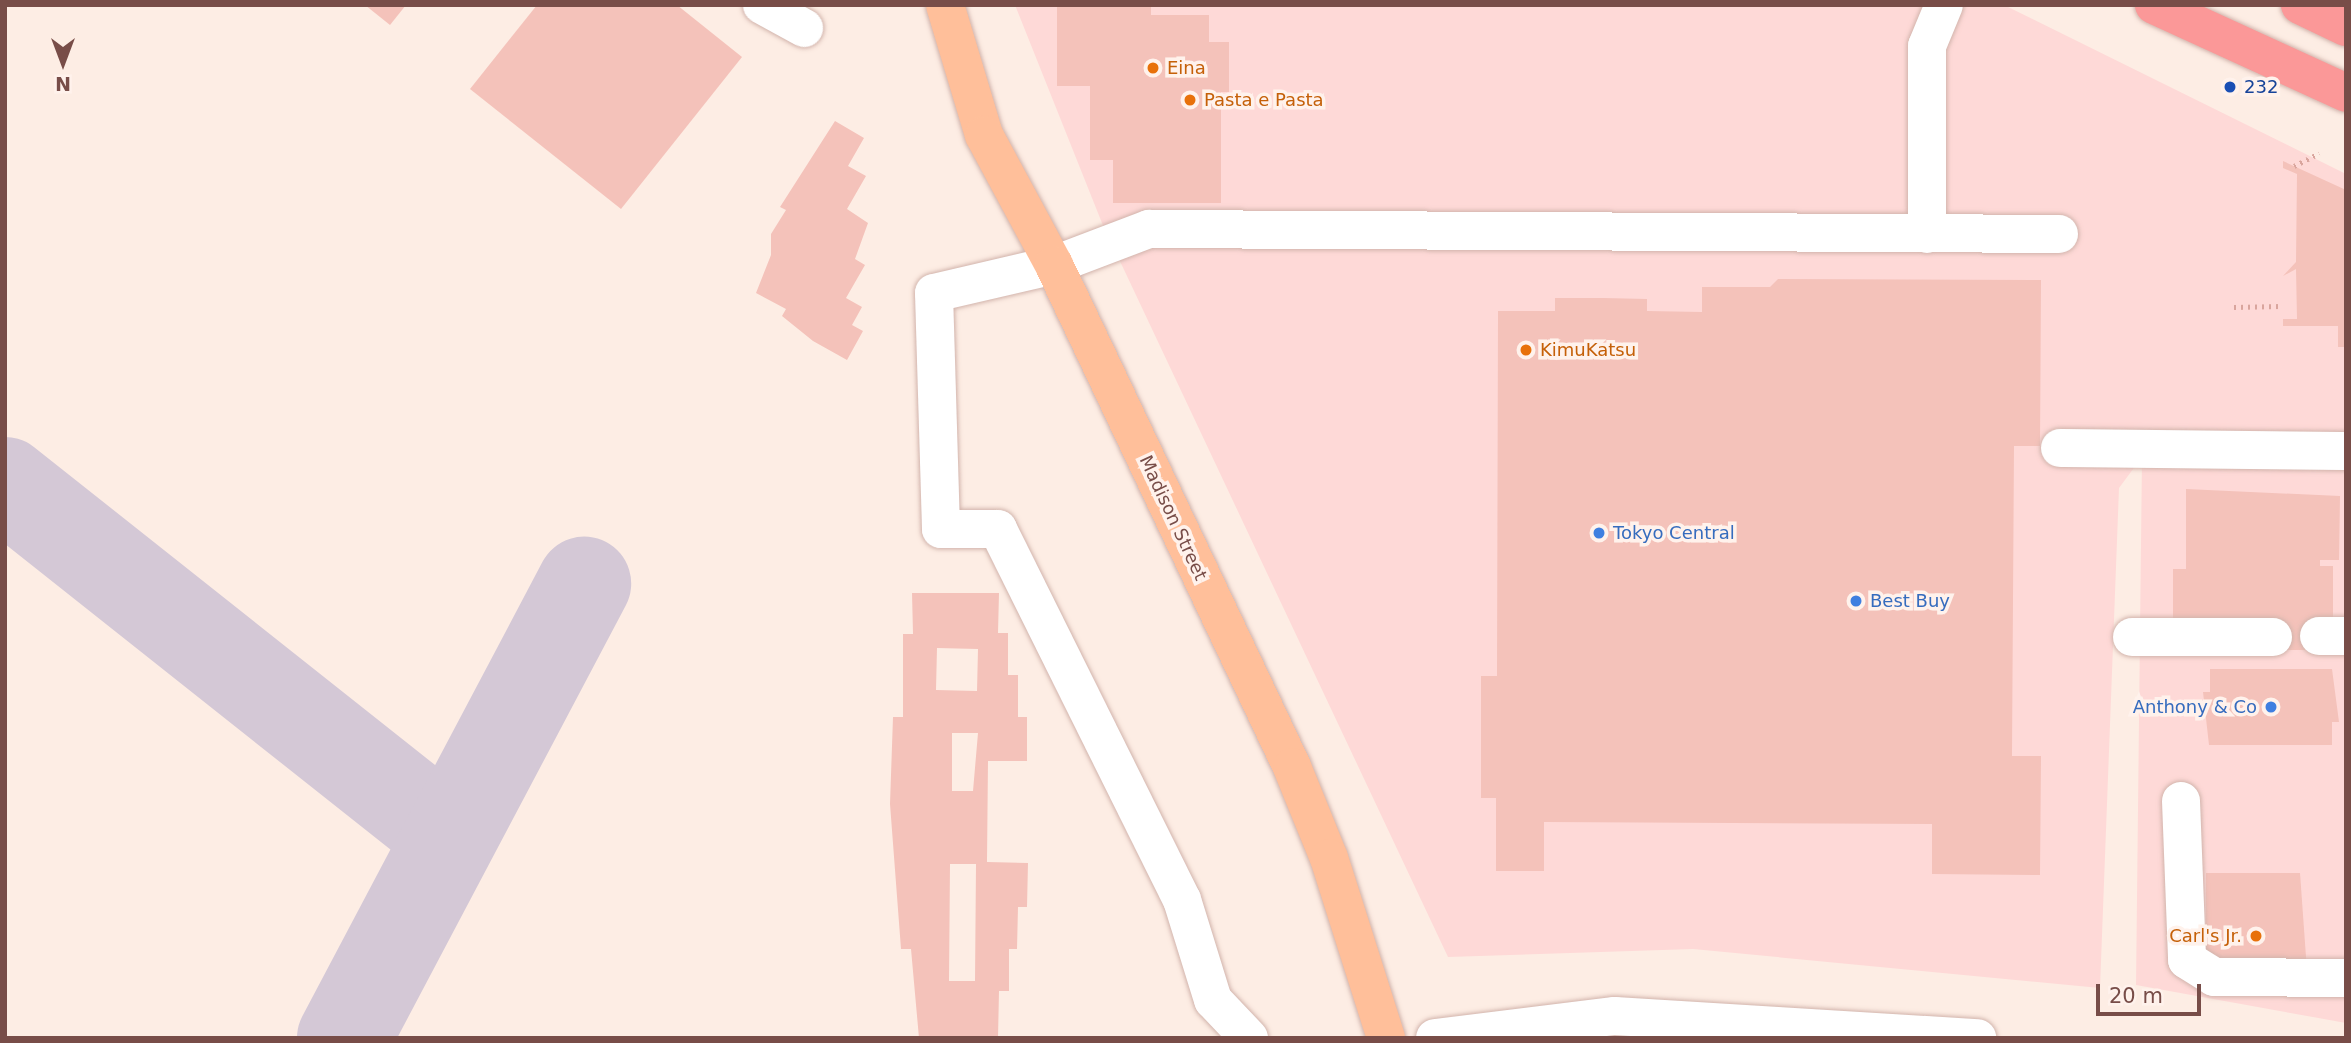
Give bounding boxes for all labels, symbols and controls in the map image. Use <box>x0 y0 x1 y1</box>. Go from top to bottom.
north arrow <box>28 28 98 98</box>
place label: Eina <box>1167 57 1206 79</box>
marker: Eina <box>1145 60 1161 76</box>
text: N <box>55 73 71 95</box>
place label: 232 <box>2244 76 2278 98</box>
marker: 232 <box>2222 79 2238 95</box>
place label: Pasta e Pasta <box>1204 89 1324 111</box>
marker: Pasta e Pasta <box>1182 92 1198 108</box>
place label: KimuKatsu <box>1540 339 1636 361</box>
marker: KimuKatsu <box>1518 342 1534 358</box>
street label: Madison Street <box>1135 452 1211 584</box>
place label: Tokyo Central <box>1613 522 1735 544</box>
marker: Tokyo Central <box>1591 525 1607 541</box>
place label: Best Buy <box>1870 590 1950 612</box>
marker: Best Buy <box>1848 593 1864 609</box>
place label: Anthony & Co <box>2133 696 2257 718</box>
marker: Anthony & Co <box>2263 699 2279 715</box>
place label: Carl's Jr. <box>2169 925 2242 947</box>
marker: Carl's Jr. <box>2248 928 2264 944</box>
scale bar <box>2099 970 2204 1014</box>
text: 20 m <box>2109 984 2163 1008</box>

